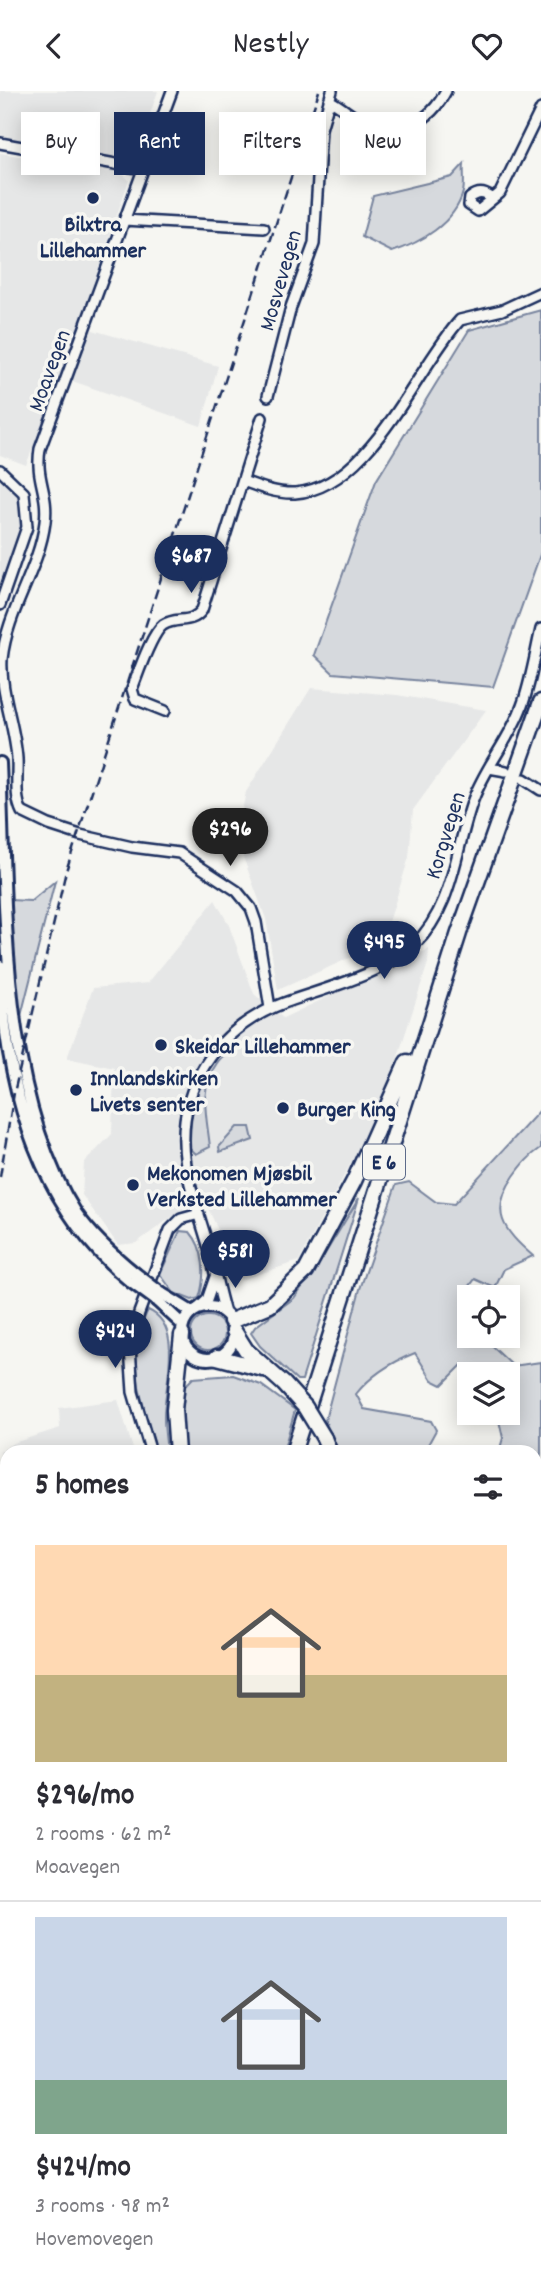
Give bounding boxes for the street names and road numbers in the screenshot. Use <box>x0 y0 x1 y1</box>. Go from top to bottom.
street label: Mosvevegen <box>252 227 313 335</box>
street label: Moavegen <box>21 326 81 417</box>
street label: Korgvegen <box>418 788 476 884</box>
road number: E 6 <box>363 1145 405 1179</box>

